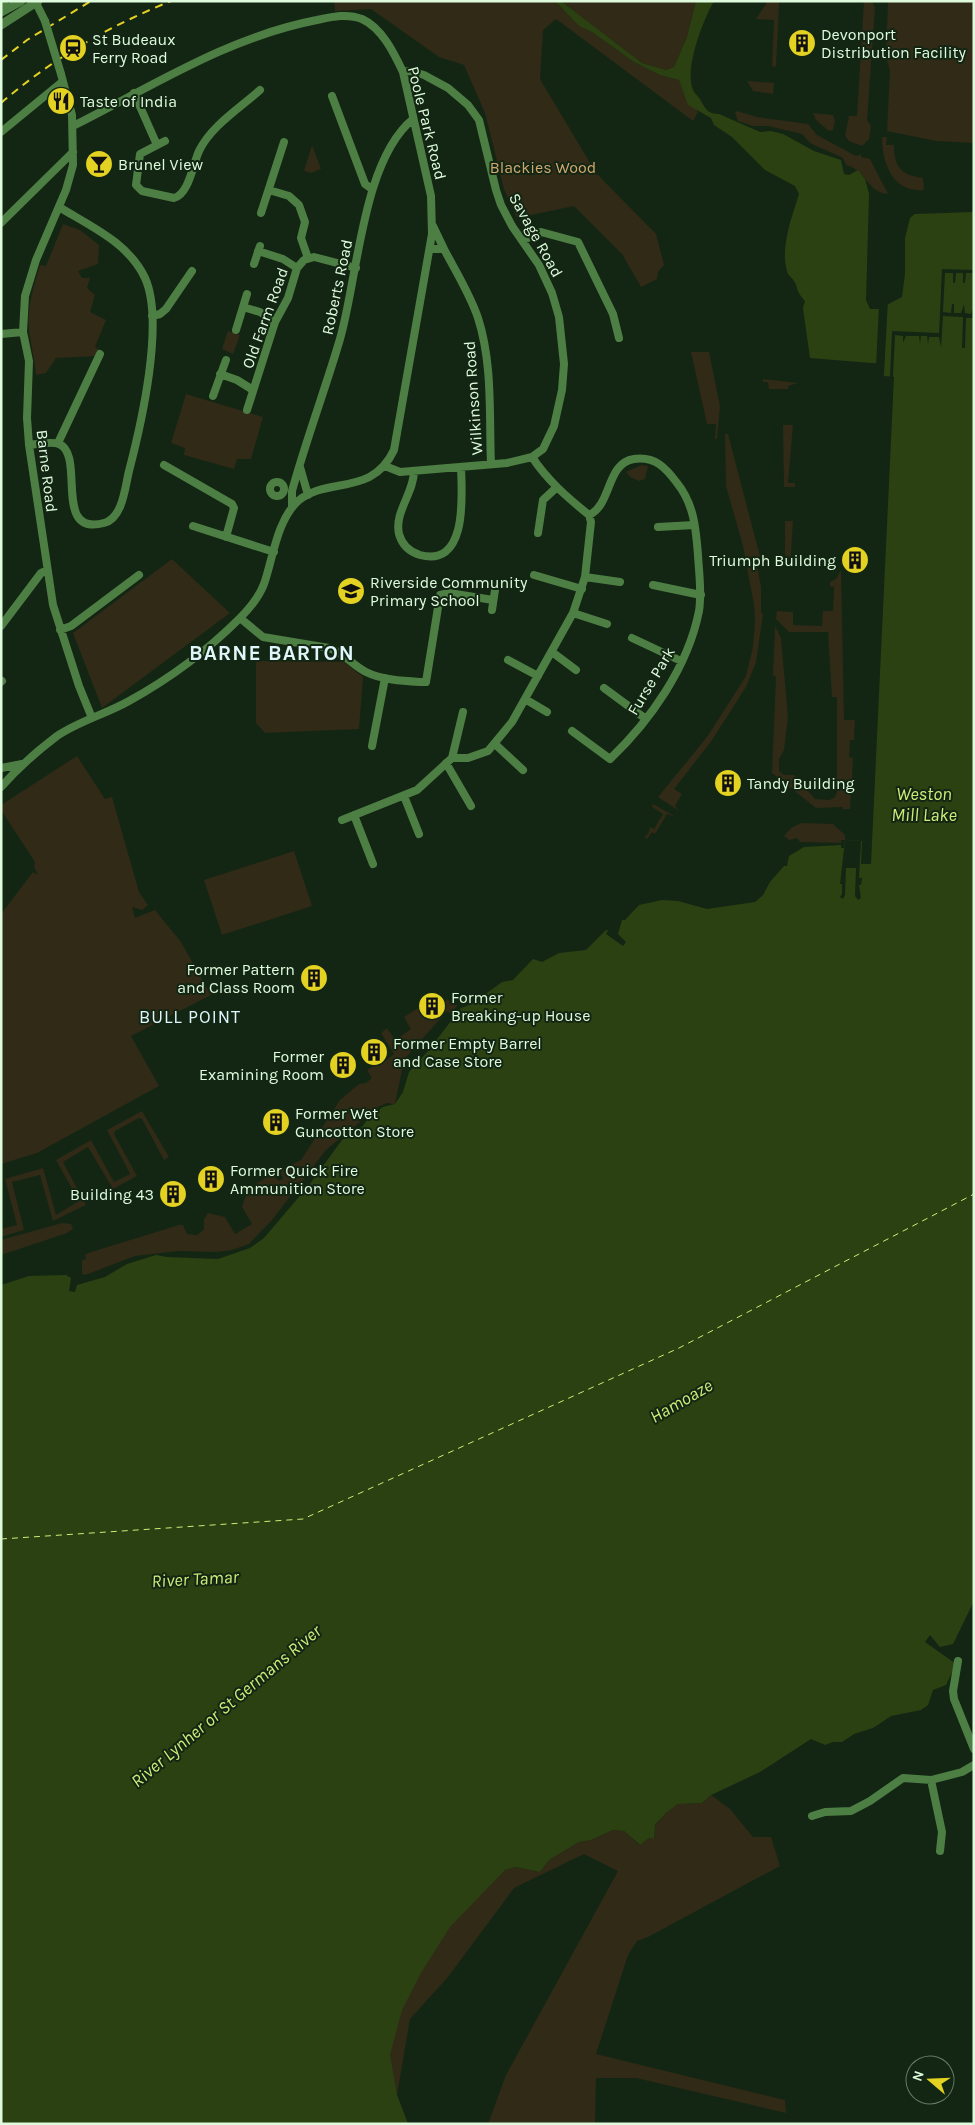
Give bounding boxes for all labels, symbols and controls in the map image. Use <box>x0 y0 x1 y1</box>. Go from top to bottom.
place label: Devonport Distribution Facility <box>821 25 967 62</box>
building icon: Devonport Distribution Facility <box>787 28 817 58</box>
place label: St Budeaux Ferry Road <box>92 30 176 67</box>
station icon: St Budeaux Ferry Road <box>58 33 88 63</box>
street label: Poole Park Road <box>404 64 450 182</box>
restaurant icon: Taste of India <box>46 86 76 116</box>
place label: Taste of India <box>80 92 177 111</box>
bar icon: Brunel View <box>84 149 114 179</box>
place label: Brunel View <box>118 155 204 174</box>
park label: Blackies Wood <box>490 158 596 177</box>
street label: Savage Road <box>505 190 567 280</box>
street label: Roberts Road <box>318 238 356 336</box>
street label: Old Farm Road <box>238 265 292 371</box>
street label: Wilkinson Road <box>460 340 486 456</box>
street label: Barne Road <box>33 429 61 513</box>
building icon: Triumph Building <box>840 545 870 575</box>
place label: Triumph Building <box>709 551 836 570</box>
place label: Riverside Community Primary School <box>370 573 528 610</box>
school or university icon: Riverside Community Primary School <box>336 576 366 606</box>
district label: BARNE BARTON <box>189 641 355 665</box>
street label: Furse Park <box>623 643 679 719</box>
building icon: Tandy Building <box>713 768 743 798</box>
place label: Tandy Building <box>747 774 855 793</box>
water label: Weston Mill Lake <box>891 783 957 826</box>
place label: Former Pattern and Class Room <box>177 960 295 997</box>
building icon: Former Pattern and Class Room <box>299 963 329 993</box>
place label: Former Breaking-up House <box>451 988 590 1025</box>
building icon: Former Breaking-up House <box>417 991 447 1021</box>
district label: BULL POINT <box>139 1006 241 1028</box>
place label: Former Empty Barrel and Case Store <box>393 1034 542 1071</box>
building icon: Former Empty Barrel and Case Store <box>359 1037 389 1067</box>
place label: Former Examining Room <box>199 1047 324 1084</box>
building icon: Former Examining Room <box>328 1050 358 1080</box>
place label: Former Wet Guncotton Store <box>295 1104 414 1141</box>
building icon: Former Wet Guncotton Store <box>261 1107 291 1137</box>
place label: Former Quick Fire Ammunition Store <box>230 1161 365 1198</box>
building icon: Former Quick Fire Ammunition Store <box>196 1164 226 1194</box>
building icon: Building 43 <box>158 1179 188 1209</box>
place label: Building 43 <box>70 1185 154 1204</box>
water label: Hamoaze <box>646 1374 716 1428</box>
water label: River Tamar <box>151 1566 240 1592</box>
water label: River Lynher or St Germans River <box>126 1619 326 1792</box>
north arrow <box>905 2055 955 2105</box>
text: N <box>909 2068 928 2083</box>

